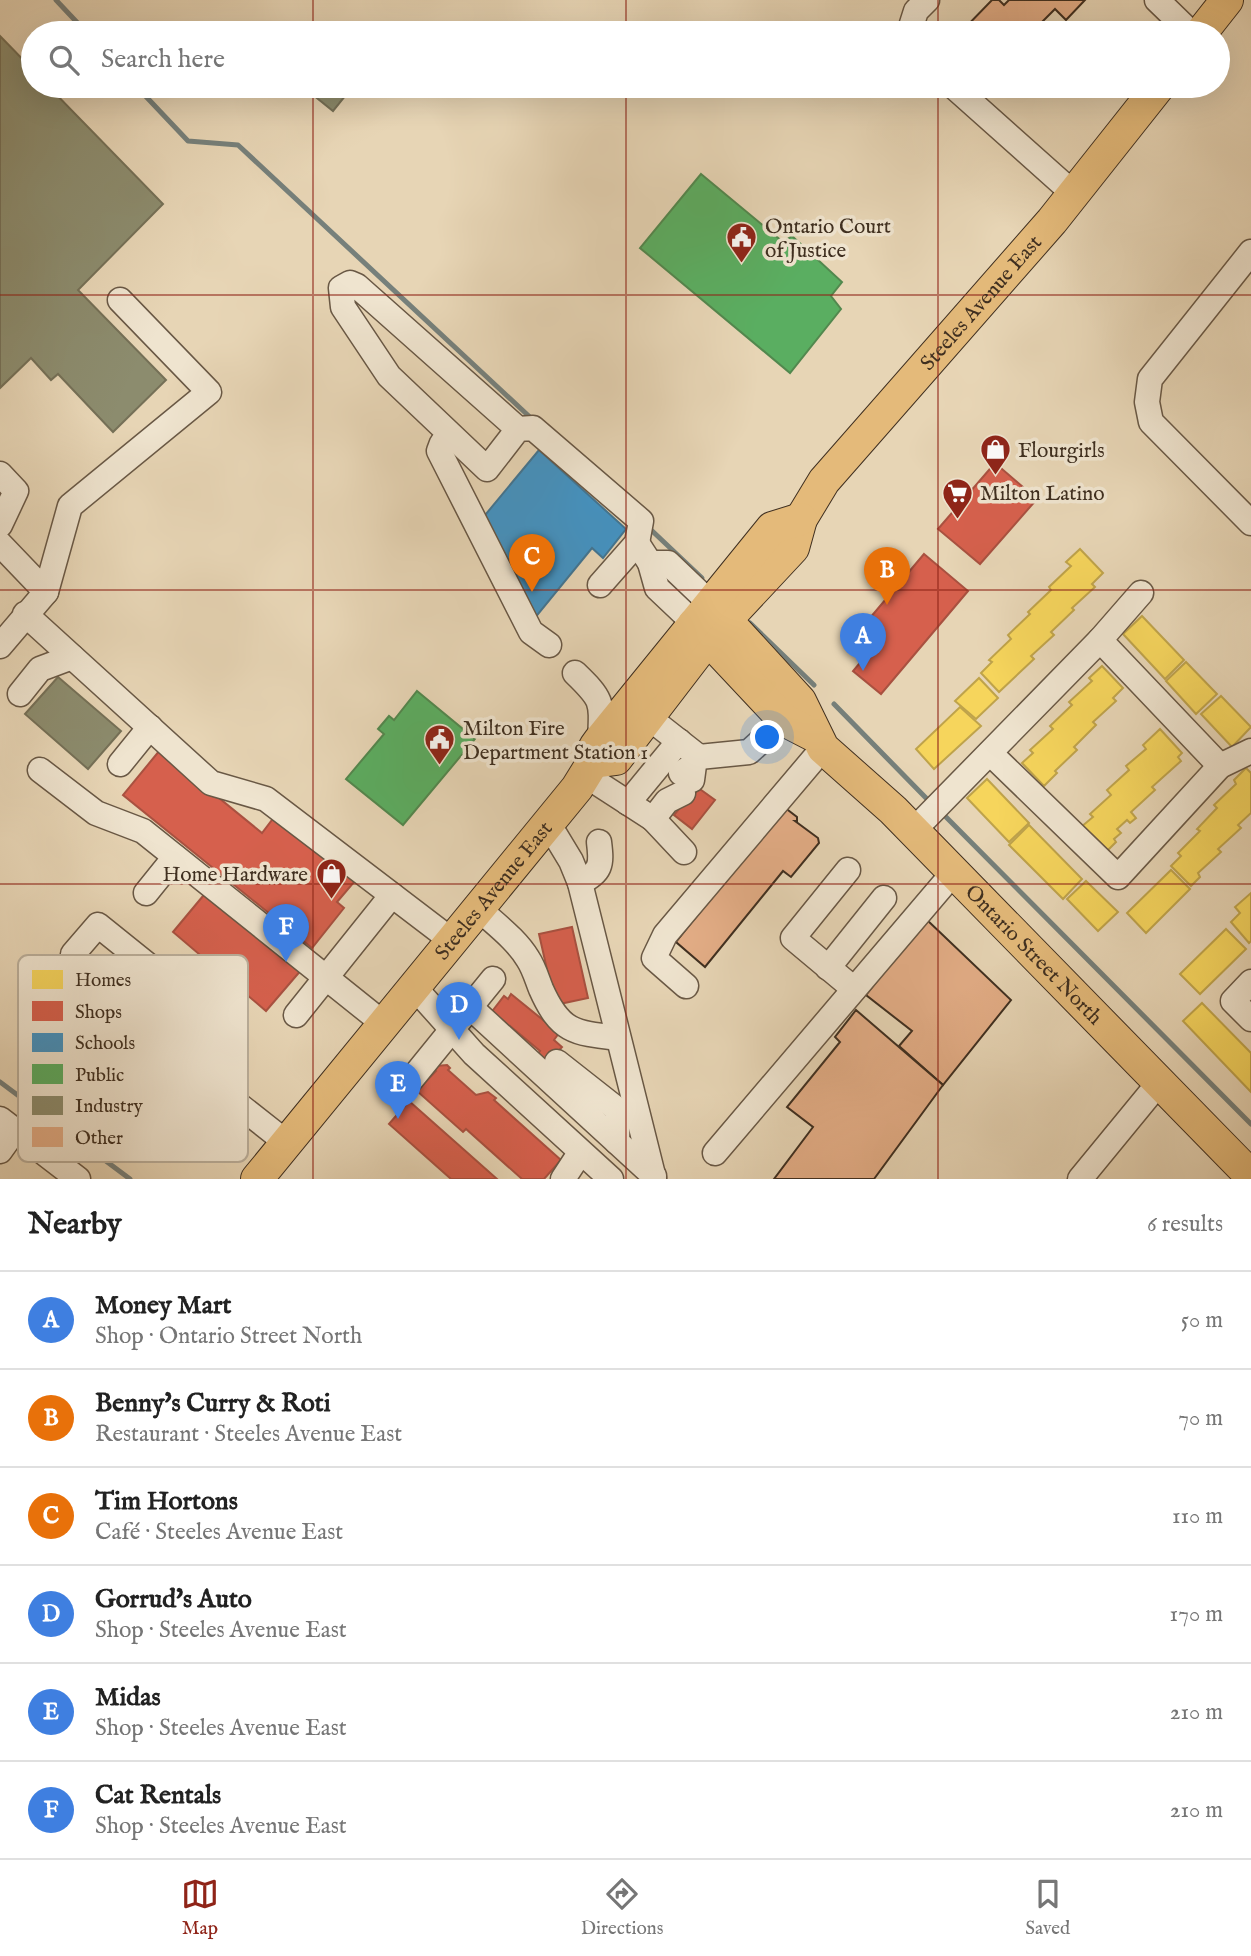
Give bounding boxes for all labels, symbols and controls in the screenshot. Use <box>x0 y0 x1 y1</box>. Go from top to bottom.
search box <box>21 21 1230 98</box>
icon: search <box>45 41 83 79</box>
text: Search here <box>101 43 225 76</box>
place label: Ontario Court of Justice <box>765 214 891 265</box>
public building icon: Ontario Court of Justice <box>725 221 759 265</box>
street label: Steeles Avenue East <box>915 230 1048 377</box>
shop icon: Flourgirls <box>978 433 1012 477</box>
place label: Flourgirls <box>1018 438 1105 465</box>
supermarket icon: Milton Latino <box>940 476 974 520</box>
place label: Milton Latino <box>980 481 1105 508</box>
pin: C <box>509 534 555 592</box>
pin: B <box>864 547 910 605</box>
pin: A <box>840 613 886 671</box>
place label: Milton Fire Department Station 1 <box>463 716 648 767</box>
your location <box>750 720 784 754</box>
public building icon: Milton Fire Department Station 1 <box>423 723 457 767</box>
street label: Steeles Avenue East <box>430 816 559 966</box>
shop icon: Home Hardware <box>314 857 348 901</box>
place label: Home Hardware <box>163 862 308 889</box>
street label: Ontario Street North <box>959 880 1108 1031</box>
pin: F <box>263 904 309 962</box>
legend <box>18 955 248 1162</box>
text: Homes <box>75 969 131 993</box>
pin: D <box>436 982 482 1040</box>
text: Shops <box>75 1001 122 1025</box>
text: Schools <box>75 1032 135 1056</box>
pin: E <box>375 1061 421 1119</box>
text: Public <box>75 1064 124 1088</box>
text: Industry <box>75 1095 143 1119</box>
text: Other <box>75 1127 123 1151</box>
text: Nearby <box>28 1206 121 1244</box>
text: 6 results <box>1147 1210 1223 1239</box>
text: Money Mart <box>95 1289 232 1322</box>
text: A <box>43 1306 59 1335</box>
text: 50 m <box>1181 1306 1223 1335</box>
text: Shop · Ontario Street North <box>95 1322 362 1351</box>
text: Benny's Curry & Roti <box>95 1387 331 1420</box>
text: B <box>43 1404 59 1433</box>
text: 70 m <box>1178 1404 1223 1433</box>
text: Restaurant · Steeles Avenue East <box>95 1420 402 1449</box>
text: Tim Hortons <box>95 1485 238 1518</box>
text: C <box>43 1502 59 1531</box>
text: 110 m <box>1172 1502 1223 1531</box>
text: Café · Steeles Avenue East <box>95 1518 343 1547</box>
text: Gorrud's Auto <box>95 1583 252 1616</box>
text: D <box>42 1600 60 1629</box>
text: 170 m <box>1170 1600 1223 1629</box>
text: Shop · Steeles Avenue East <box>95 1616 347 1645</box>
text: Midas <box>95 1681 161 1714</box>
text: E <box>43 1698 59 1727</box>
text: 210 m <box>1170 1698 1223 1727</box>
text: Shop · Steeles Avenue East <box>95 1714 347 1743</box>
text: Cat Rentals <box>95 1779 221 1812</box>
text: F <box>44 1796 58 1825</box>
text: 210 m <box>1170 1796 1223 1825</box>
text: Shop · Steeles Avenue East <box>95 1812 347 1841</box>
tab: Map <box>181 1875 219 1941</box>
tab: Directions <box>581 1875 663 1941</box>
tab: Saved <box>1025 1875 1070 1941</box>

